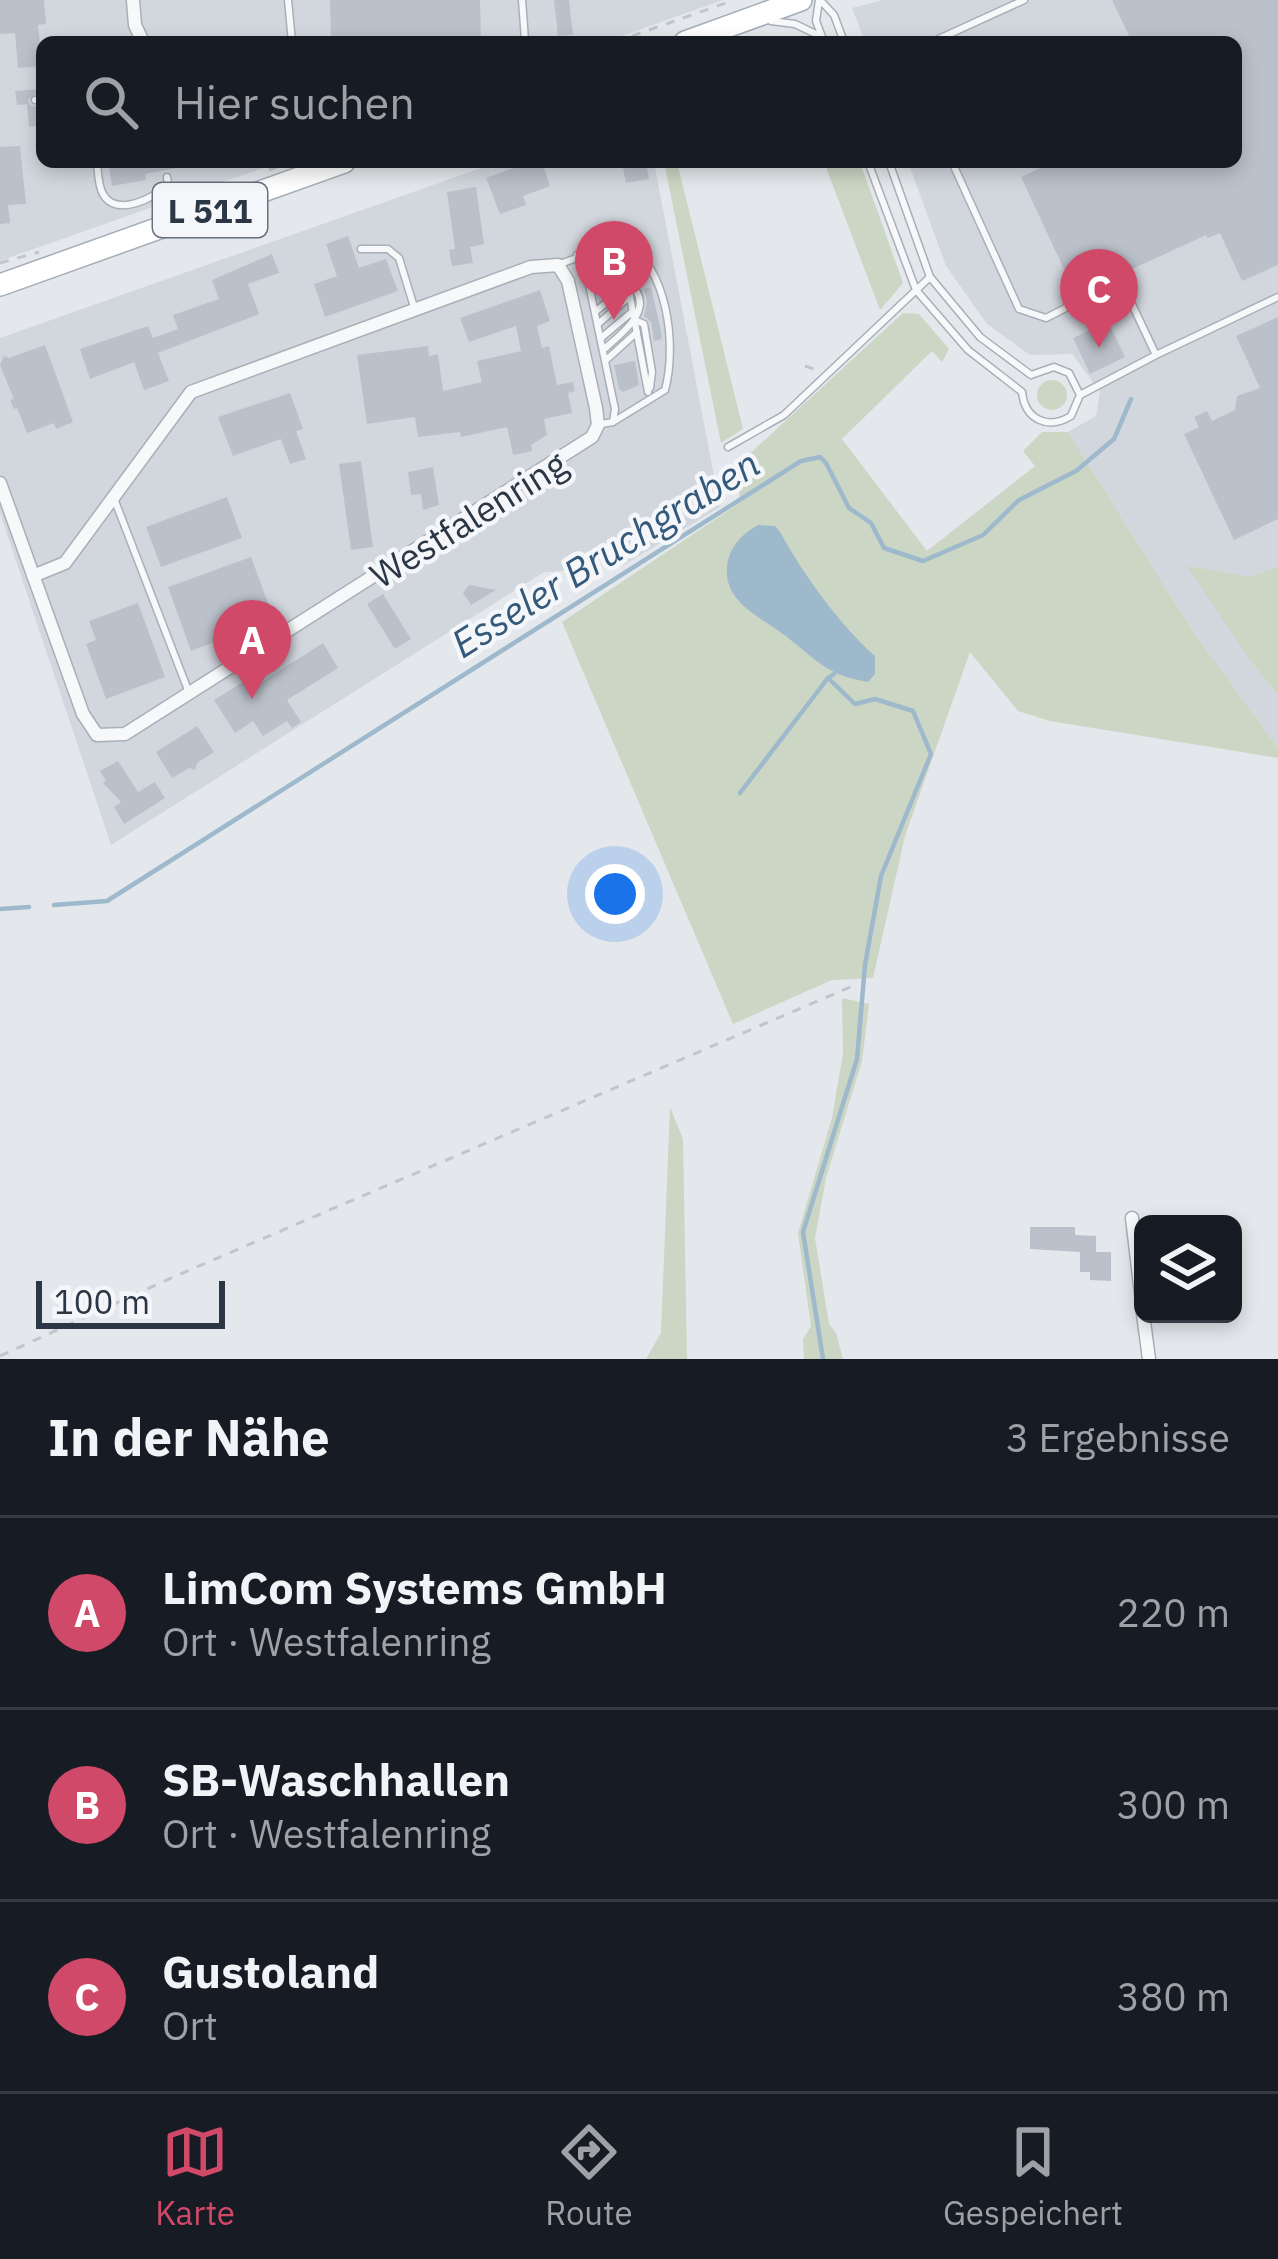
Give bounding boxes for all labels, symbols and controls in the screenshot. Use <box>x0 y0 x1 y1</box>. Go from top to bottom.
search box <box>36 36 1242 168</box>
icon: search <box>78 69 144 135</box>
text: Hier suchen <box>174 73 415 131</box>
road number: L 511 <box>153 183 267 237</box>
pin: B <box>575 221 653 320</box>
pin: C <box>1060 249 1138 348</box>
water label: Esseler Bruchgraben <box>441 437 769 669</box>
street label: Westfalenring <box>361 440 575 598</box>
pin: A <box>213 600 291 699</box>
your location <box>585 864 645 924</box>
map controls <box>1134 1215 1242 1323</box>
button: layers <box>1134 1215 1242 1323</box>
scale bar <box>36 1275 225 1328</box>
text: 100 m <box>54 1280 150 1323</box>
text: In der Nähe <box>48 1404 330 1470</box>
text: 3 Ergebnisse <box>1006 1412 1230 1463</box>
text: LimCom Systems GmbH <box>162 1558 667 1616</box>
text: A <box>74 1587 100 1638</box>
text: 220 m <box>1117 1587 1230 1638</box>
text: Ort · Westfalenring <box>162 1616 491 1667</box>
text: SB-Waschhallen <box>162 1750 510 1808</box>
text: B <box>74 1779 100 1830</box>
text: 300 m <box>1117 1779 1230 1830</box>
text: Ort · Westfalenring <box>162 1808 491 1859</box>
text: Gustoland <box>162 1942 379 2000</box>
text: C <box>74 1971 100 2022</box>
text: 380 m <box>1117 1971 1230 2022</box>
text: Ort <box>162 2000 218 2051</box>
tab: Karte <box>155 2119 235 2234</box>
tab: Route <box>545 2119 633 2234</box>
tab: Gespeichert <box>943 2119 1123 2234</box>

